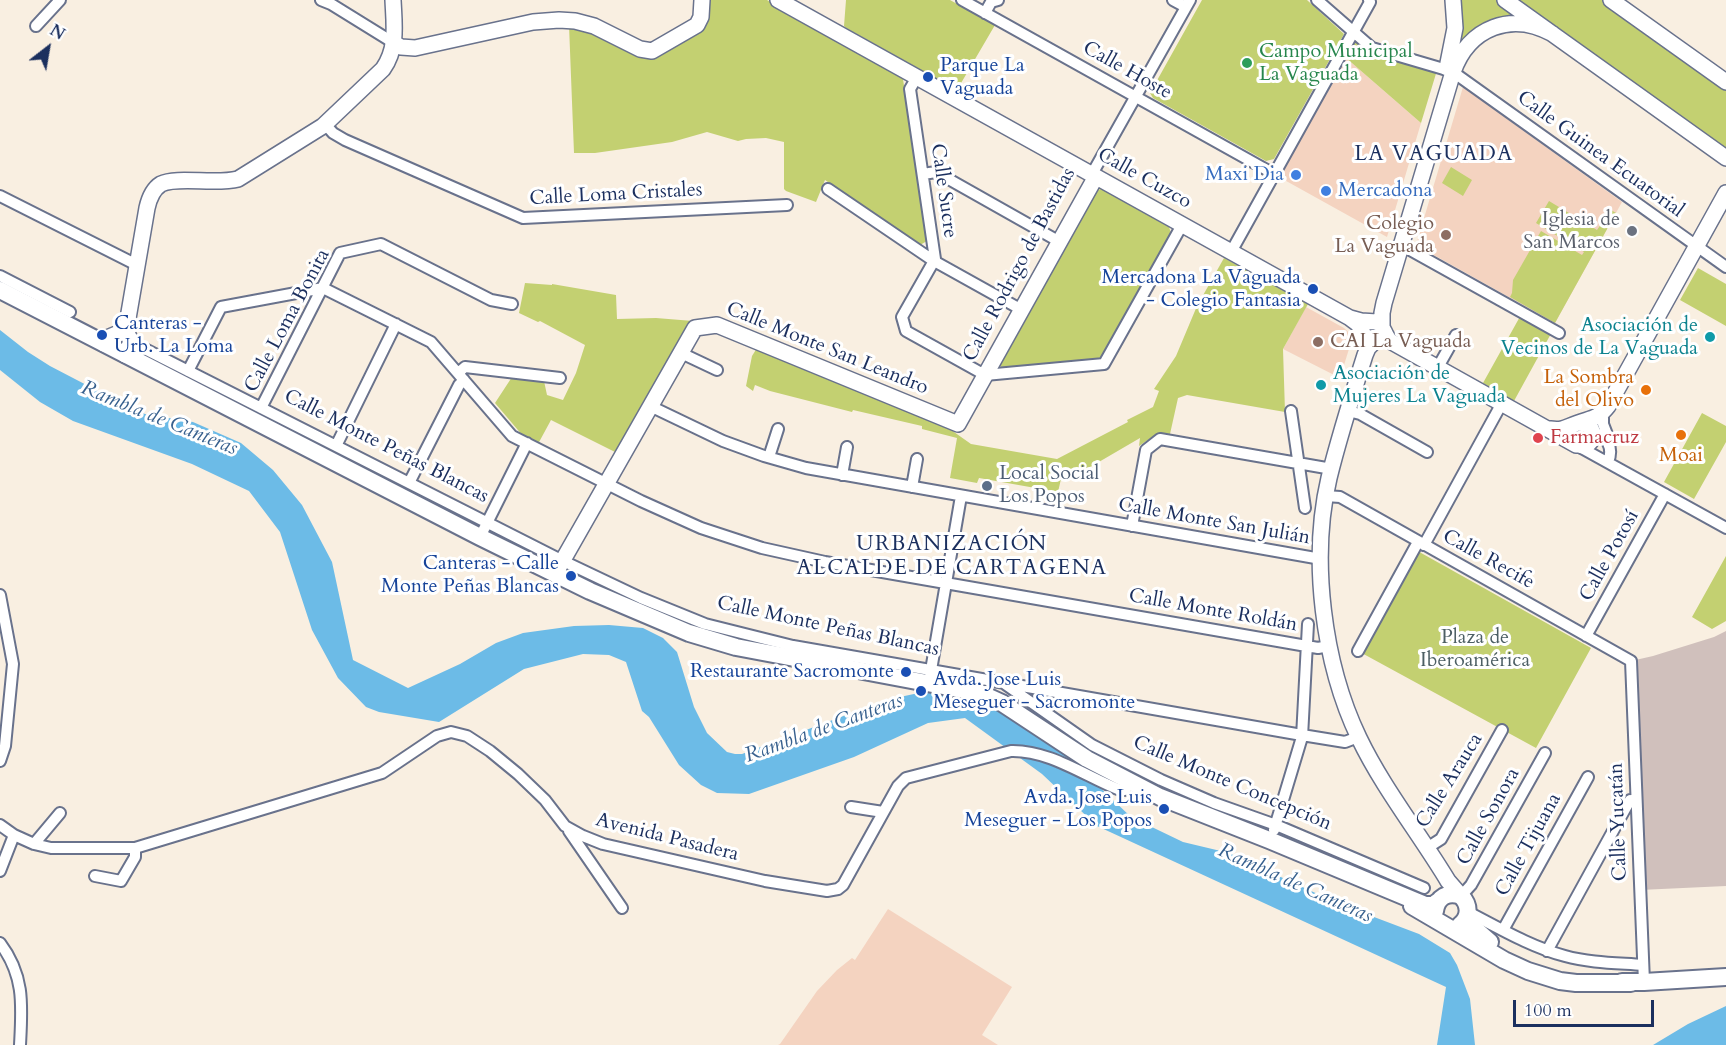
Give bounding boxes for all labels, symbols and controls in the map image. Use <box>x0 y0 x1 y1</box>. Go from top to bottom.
north arrow <box>18 18 78 78</box>
text: N <box>46 20 69 46</box>
street label: Calle Hoste <box>1078 37 1176 105</box>
place label: Campo Municipal La Vaguada <box>1259 40 1413 87</box>
place label: Parque La Vaguada <box>940 54 1025 101</box>
marker: Campo Municipal La Vaguada <box>1240 56 1254 70</box>
marker: Parque La Vaguada <box>921 70 935 84</box>
street label: Calle Guinea Ecuatorial <box>1512 86 1688 224</box>
street label: Calle Sucre <box>925 142 961 240</box>
district label: LA VAGUADA <box>1354 142 1514 168</box>
street label: Calle Cuzco <box>1093 143 1195 215</box>
place label: Maxi Dia <box>1205 163 1284 187</box>
street label: Calle Rodrigo de Bastidas <box>959 164 1081 366</box>
marker: Maxi Dia <box>1289 168 1303 182</box>
street label: Calle Loma Cristales <box>529 178 703 212</box>
place label: Mercadona <box>1338 179 1432 203</box>
marker: Mercadona <box>1319 184 1333 198</box>
place label: Iglesia de San Marcos <box>1523 208 1620 255</box>
place label: Colegio La Vaguada <box>1334 212 1434 259</box>
marker: Iglesia de San Marcos <box>1625 224 1639 238</box>
marker: Colegio La Vaguada <box>1439 228 1453 242</box>
street label: Calle Loma Bonita <box>240 245 336 397</box>
place label: Mercadona La Vaguada - Colegio Fantasia <box>1102 266 1301 313</box>
marker: Mercadona La Vaguada - Colegio Fantasia <box>1306 282 1320 296</box>
street label: Calle Monte San Leandro <box>723 297 931 401</box>
place label: Canteras - Urb. La Loma <box>114 312 233 359</box>
place label: Asociación de Vecinos de La Vaguada <box>1501 314 1698 361</box>
marker: Canteras - Urb. La Loma <box>95 328 109 342</box>
place label: CAI La Vaguada <box>1330 330 1471 354</box>
marker: Asociación de Vecinos de La Vaguada <box>1703 330 1717 344</box>
marker: CAI La Vaguada <box>1311 335 1325 349</box>
place label: Asociación de Mujeres La Vaguada <box>1333 362 1506 409</box>
place label: La Sombra del Olivo <box>1543 366 1634 413</box>
water label: Rambla de Canteras <box>77 376 241 462</box>
marker: Asociación de Mujeres La Vaguada <box>1314 378 1328 392</box>
marker: La Sombra del Olivo <box>1639 383 1653 397</box>
street label: Calle Monte Peñas Blancas <box>280 385 492 509</box>
place label: Farmacruz <box>1550 426 1639 450</box>
marker: Moai <box>1674 428 1688 442</box>
marker: Farmacruz <box>1531 431 1545 445</box>
place label: Moai <box>1659 444 1703 468</box>
place label: Local Social Los Popos <box>999 462 1099 509</box>
marker: Local Social Los Popos <box>980 479 994 493</box>
street label: Calle Monte San Julián <box>1116 493 1312 551</box>
street label: Calle Potosí <box>1575 506 1645 606</box>
street label: Calle Recife <box>1438 525 1538 595</box>
district label: URBANIZACIÓN ALCALDE DE CARTAGENA <box>797 532 1107 582</box>
place label: Canteras - Calle Monte Peñas Blancas <box>381 552 559 599</box>
marker: Canteras - Calle Monte Peñas Blancas <box>564 569 578 583</box>
street label: Calle Monte Roldán <box>1127 584 1299 638</box>
street label: Calle Monte Peñas Blancas <box>715 592 941 662</box>
park label: Plaza de Iberoamérica <box>1420 626 1530 673</box>
place label: Restaurante Sacromonte <box>690 660 894 684</box>
marker: Restaurante Sacromonte <box>899 665 913 679</box>
place label: Avda. Jose Luis Meseguer - Sacromonte <box>933 668 1135 715</box>
marker: Avda. Jose Luis Meseguer - Sacromonte <box>914 684 928 698</box>
water label: Rambla de Canteras <box>741 689 907 769</box>
street label: Calle Arauca <box>1411 729 1489 833</box>
street label: Calle Monte Concepción <box>1129 731 1335 837</box>
street label: Calle Yucatán <box>1605 762 1633 882</box>
street label: Calle Sonora <box>1452 764 1526 870</box>
place label: Avda. Jose Luis Meseguer - Los Popos <box>964 786 1152 833</box>
street label: Calle Tijuana <box>1491 789 1567 901</box>
marker: Avda. Jose Luis Meseguer - Los Popos <box>1157 802 1171 816</box>
street label: Avenida Pasadera <box>593 809 741 867</box>
water label: Rambla de Canteras <box>1214 839 1376 929</box>
scale bar <box>1516 988 1657 1026</box>
text: 100 m <box>1524 998 1572 1023</box>

